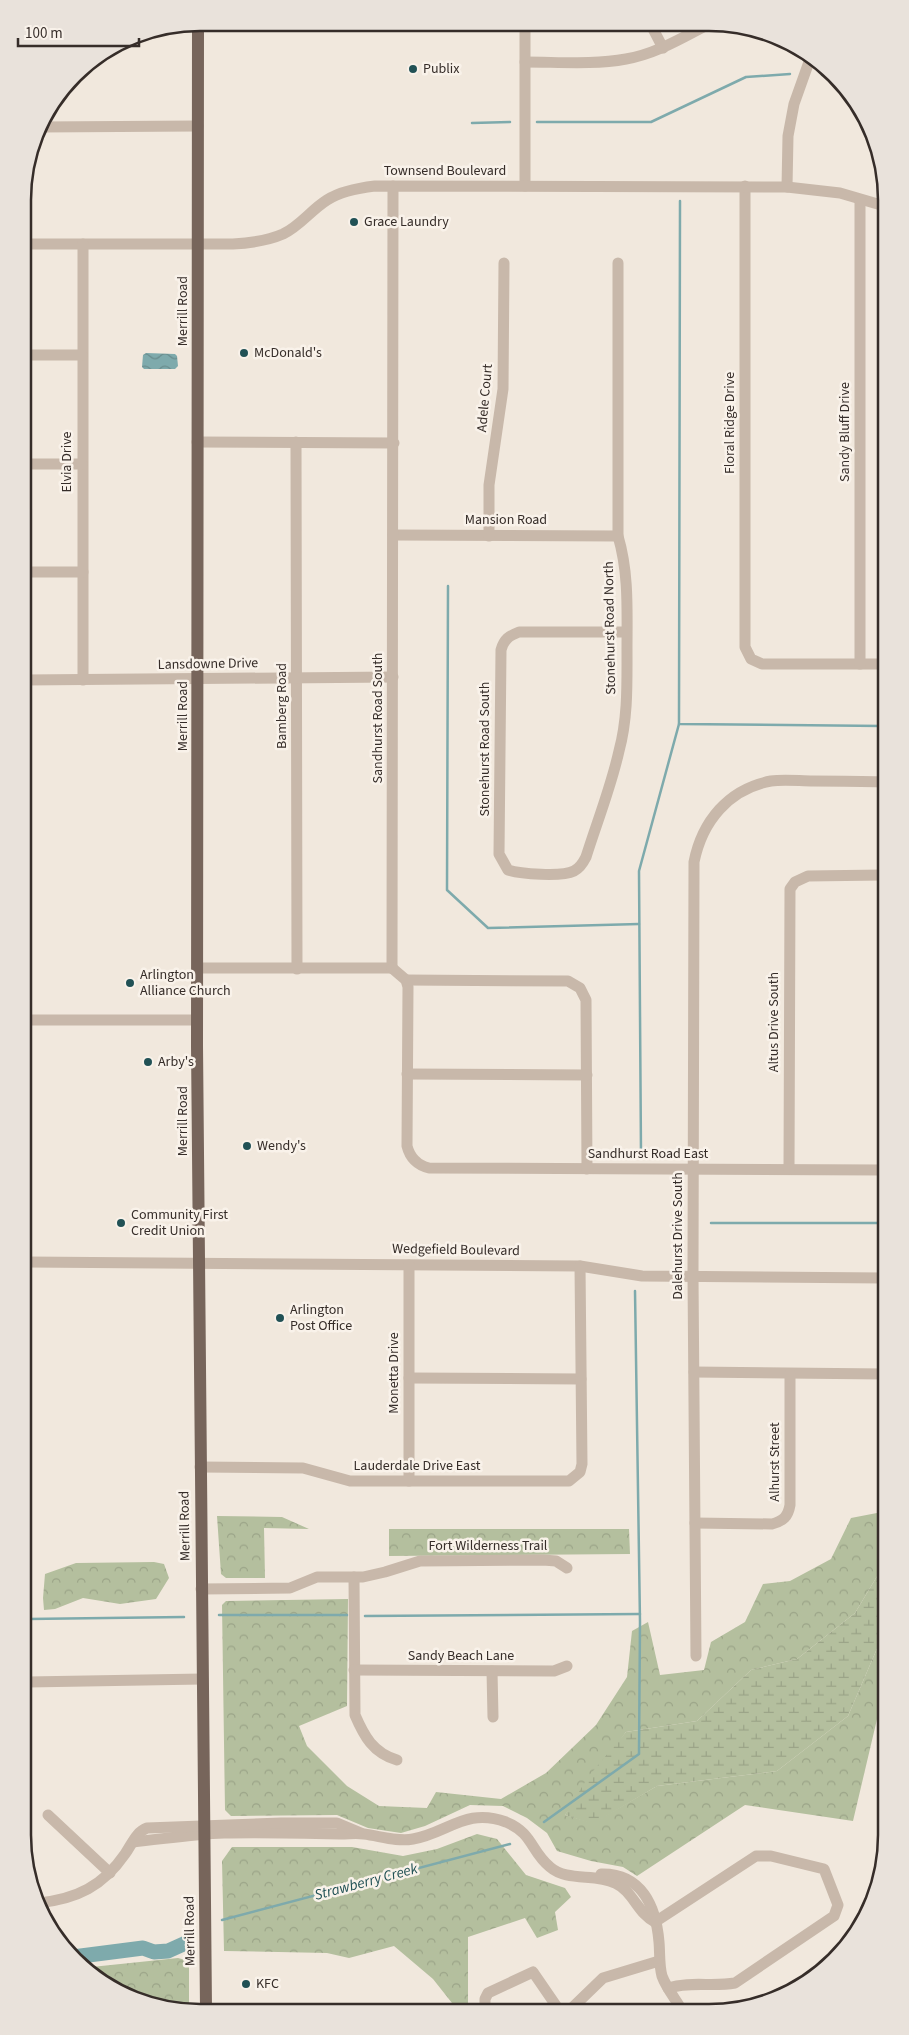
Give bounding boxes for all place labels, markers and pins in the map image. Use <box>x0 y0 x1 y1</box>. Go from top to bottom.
place label: Publix <box>423 59 460 79</box>
marker: Publix <box>407 63 419 75</box>
place label: Grace Laundry <box>364 212 449 232</box>
marker: Grace Laundry <box>348 216 360 228</box>
place label: McDonald's <box>254 343 322 363</box>
marker: McDonald's <box>238 347 250 359</box>
place label: Arlington Alliance Church <box>140 965 231 1001</box>
marker: Arlington Alliance Church <box>124 977 136 989</box>
place label: Arby's <box>158 1052 194 1072</box>
marker: Arby's <box>142 1056 154 1068</box>
place label: Wendy's <box>257 1136 306 1156</box>
marker: Wendy's <box>241 1140 253 1152</box>
place label: Community First Credit Union <box>131 1205 228 1241</box>
marker: Community First Credit Union <box>115 1217 127 1229</box>
place label: Arlington Post Office <box>290 1300 352 1336</box>
marker: Arlington Post Office <box>274 1312 286 1324</box>
place label: KFC <box>256 1974 279 1994</box>
marker: KFC <box>240 1978 252 1990</box>

